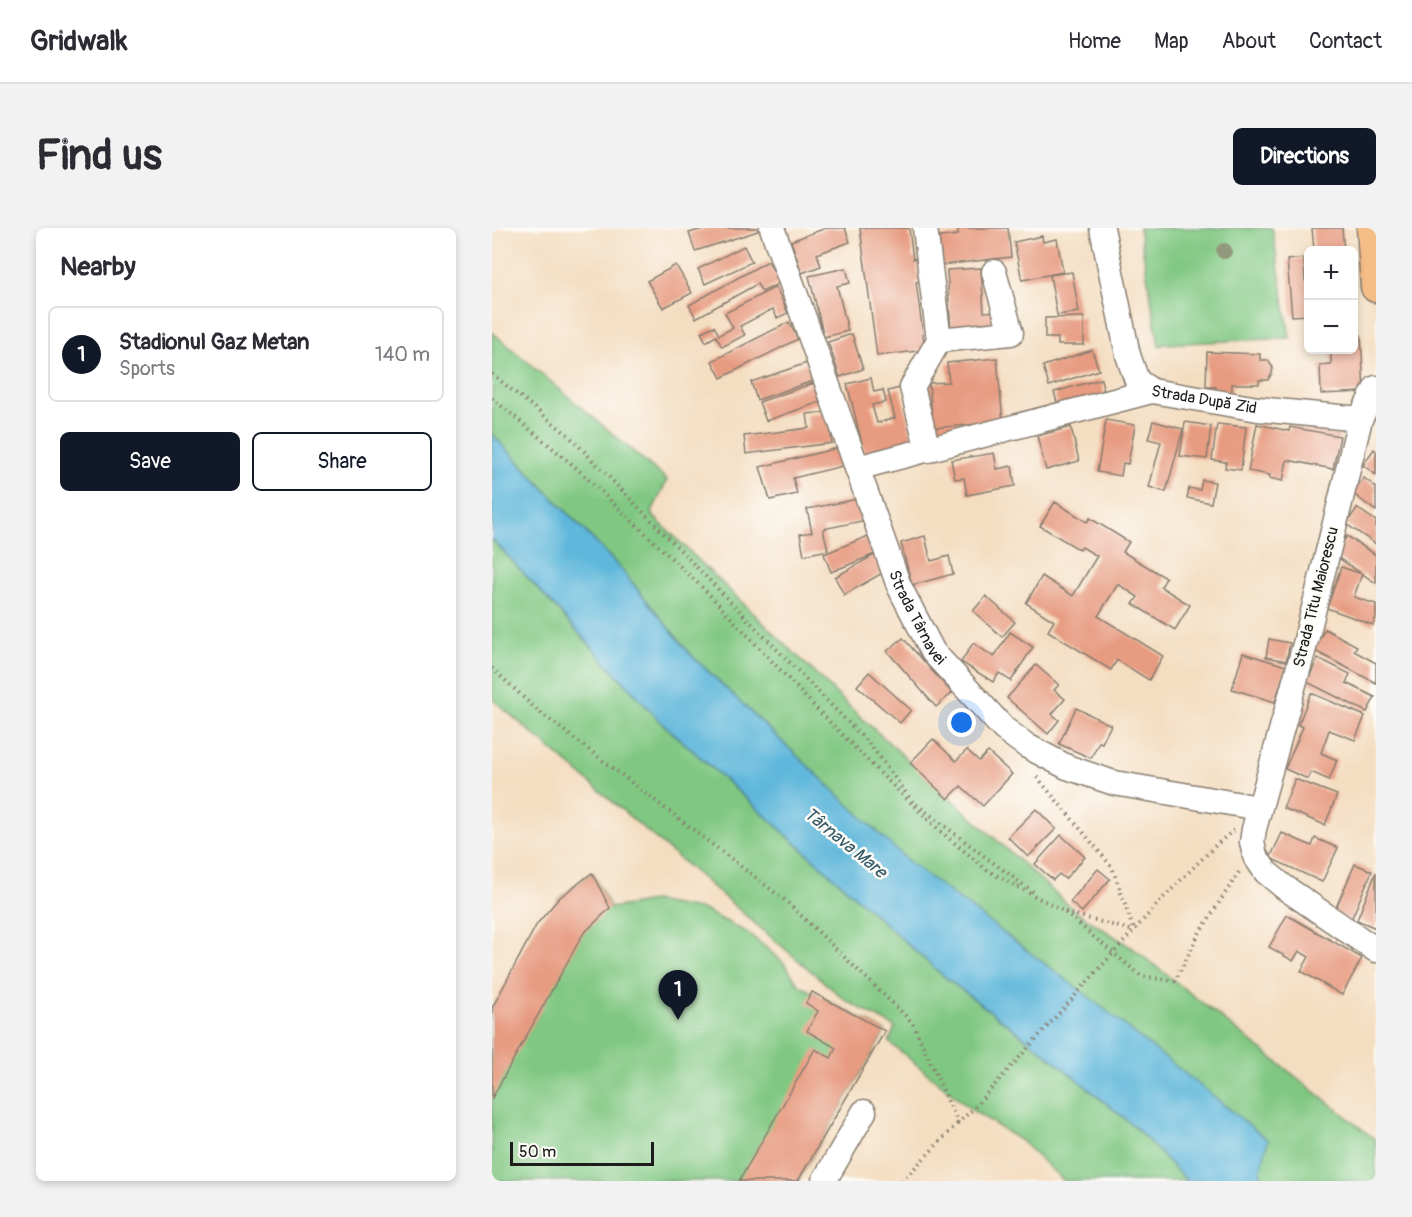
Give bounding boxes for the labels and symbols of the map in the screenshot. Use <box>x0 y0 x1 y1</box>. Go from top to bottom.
street label: Strada După Zid <box>1150 381 1258 419</box>
street label: Strada Titu Maiorescu <box>1289 525 1343 669</box>
street label: Strada Târnavei <box>884 568 950 669</box>
your location <box>947 708 976 737</box>
water label: Târnava Mare <box>799 803 893 885</box>
pin: 1 <box>658 970 698 1020</box>
scale bar <box>510 1139 654 1166</box>

